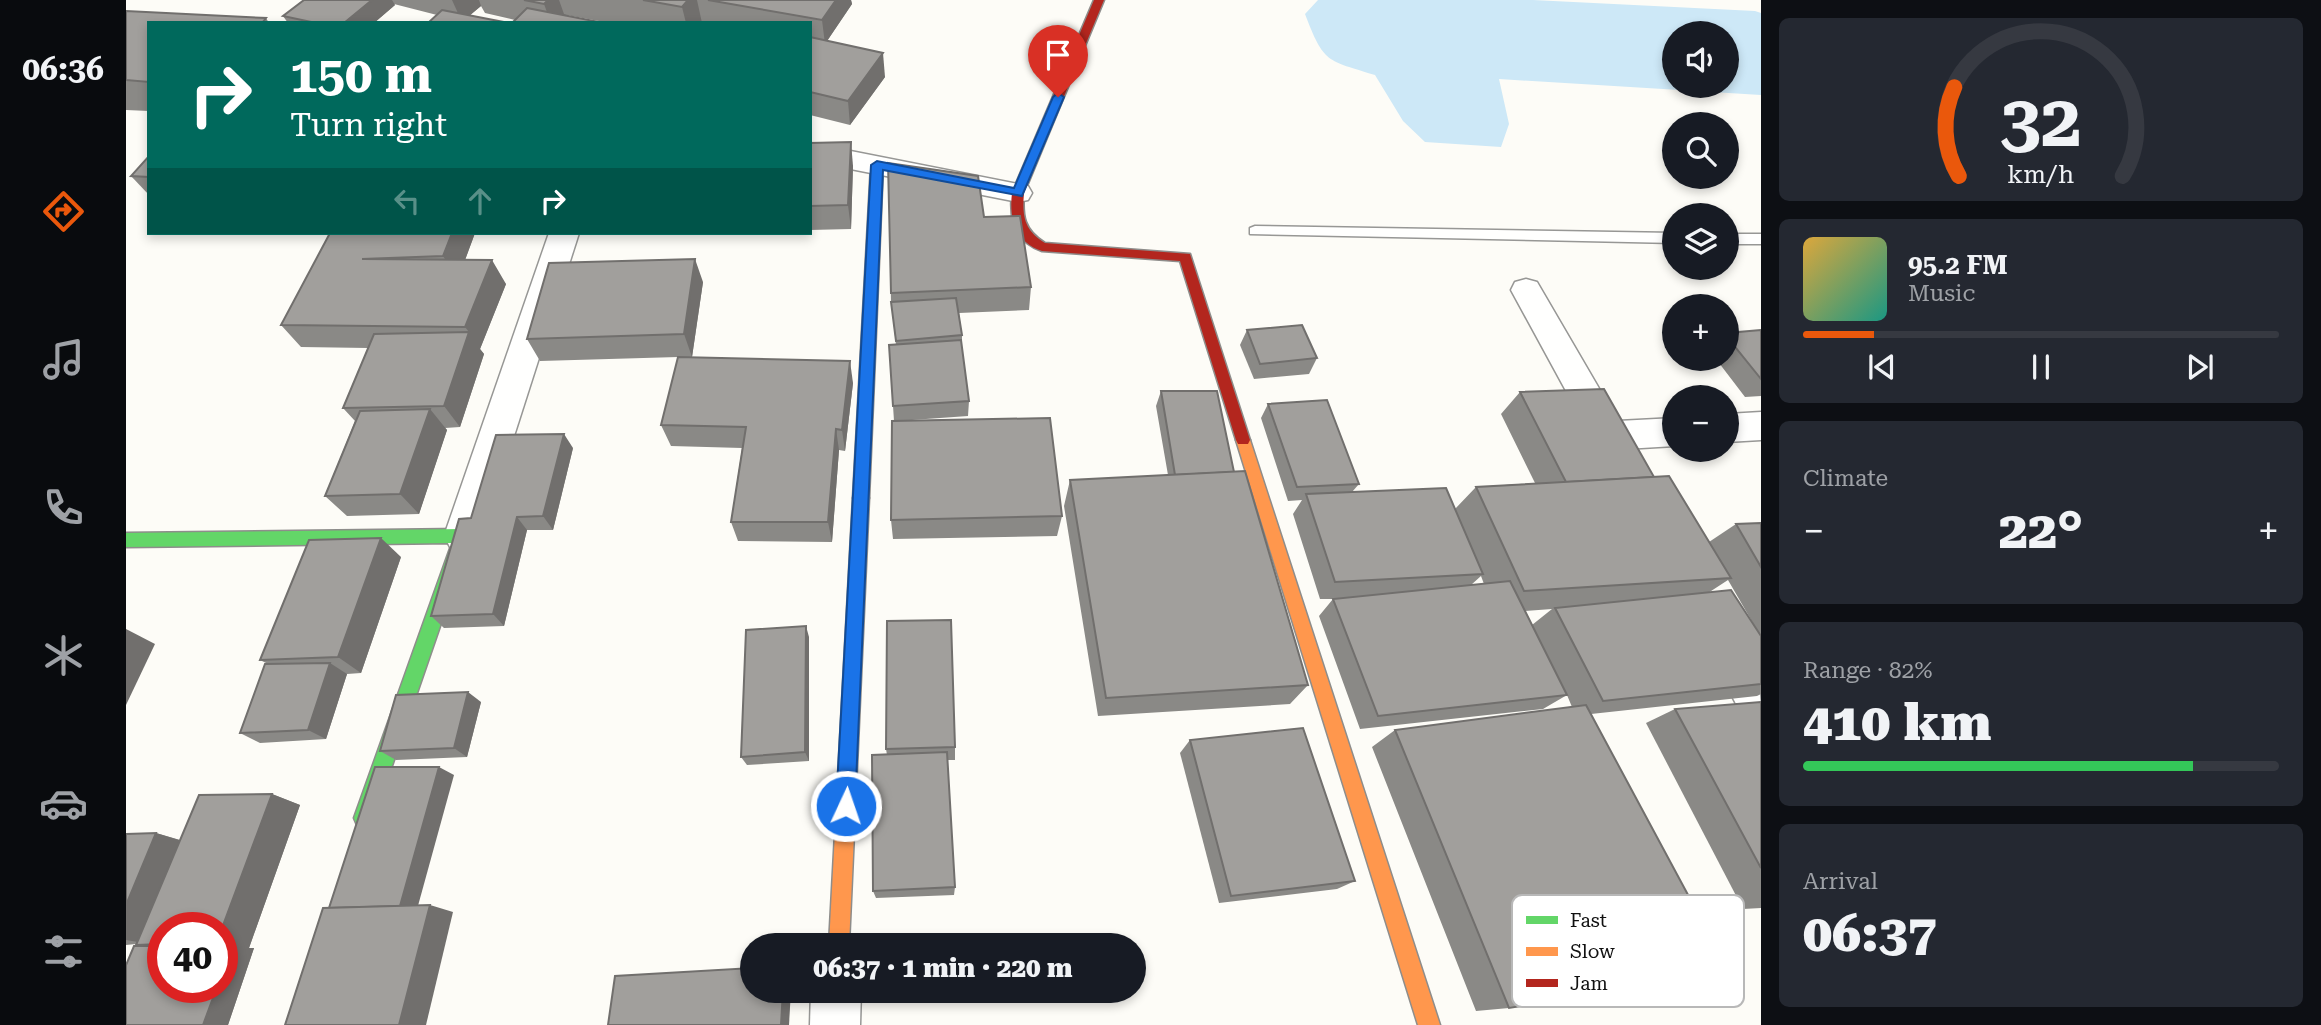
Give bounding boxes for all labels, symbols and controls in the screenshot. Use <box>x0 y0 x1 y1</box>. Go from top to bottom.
map controls <box>1662 21 1739 462</box>
button: sound <box>1662 21 1739 98</box>
pin <box>1028 25 1088 97</box>
icon: arrive <box>1039 36 1077 74</box>
text: 150 m <box>290 47 432 104</box>
icon: right <box>175 49 266 140</box>
text: 06:36 <box>22 50 104 88</box>
text: 32 <box>2000 79 2082 164</box>
text: Turn right <box>290 106 447 144</box>
button: search <box>1662 112 1739 189</box>
text: km/h <box>2008 160 2074 189</box>
icon: left <box>388 182 426 220</box>
icon: ahead <box>461 182 499 220</box>
icon: right <box>534 182 572 220</box>
icon: directions <box>39 187 88 236</box>
button: layers <box>1662 203 1739 280</box>
text: 95.2 FM <box>1908 250 2008 280</box>
text: Music <box>1908 280 1975 307</box>
button: + <box>1662 294 1739 371</box>
icon: music <box>39 335 88 384</box>
icon: previous <box>1863 348 1901 386</box>
icon: pause <box>2022 348 2060 386</box>
icon: next <box>2181 348 2219 386</box>
button: − <box>1662 385 1739 462</box>
text: Climate <box>1803 465 1888 492</box>
icon: phone <box>39 483 88 532</box>
text: 22° <box>1999 500 2083 561</box>
text: − <box>1803 509 1824 553</box>
text: + <box>2258 509 2279 553</box>
icon: climate <box>39 631 88 680</box>
text: Range · 82% <box>1803 657 1932 684</box>
text: 410 km <box>1803 692 1991 753</box>
position arrow <box>809 769 883 843</box>
icon: car <box>39 779 88 828</box>
text: Arrival <box>1803 868 1878 895</box>
legend <box>1512 895 1744 1007</box>
text: 06:37 <box>1803 903 1937 964</box>
text: Fast <box>1570 909 1607 932</box>
speed limit sign: 40 <box>147 912 238 1003</box>
icon: filters <box>39 927 88 976</box>
text: Slow <box>1570 940 1615 963</box>
text: 06:37 · 1 min · 220 m <box>813 953 1073 983</box>
text: Jam <box>1570 972 1608 995</box>

